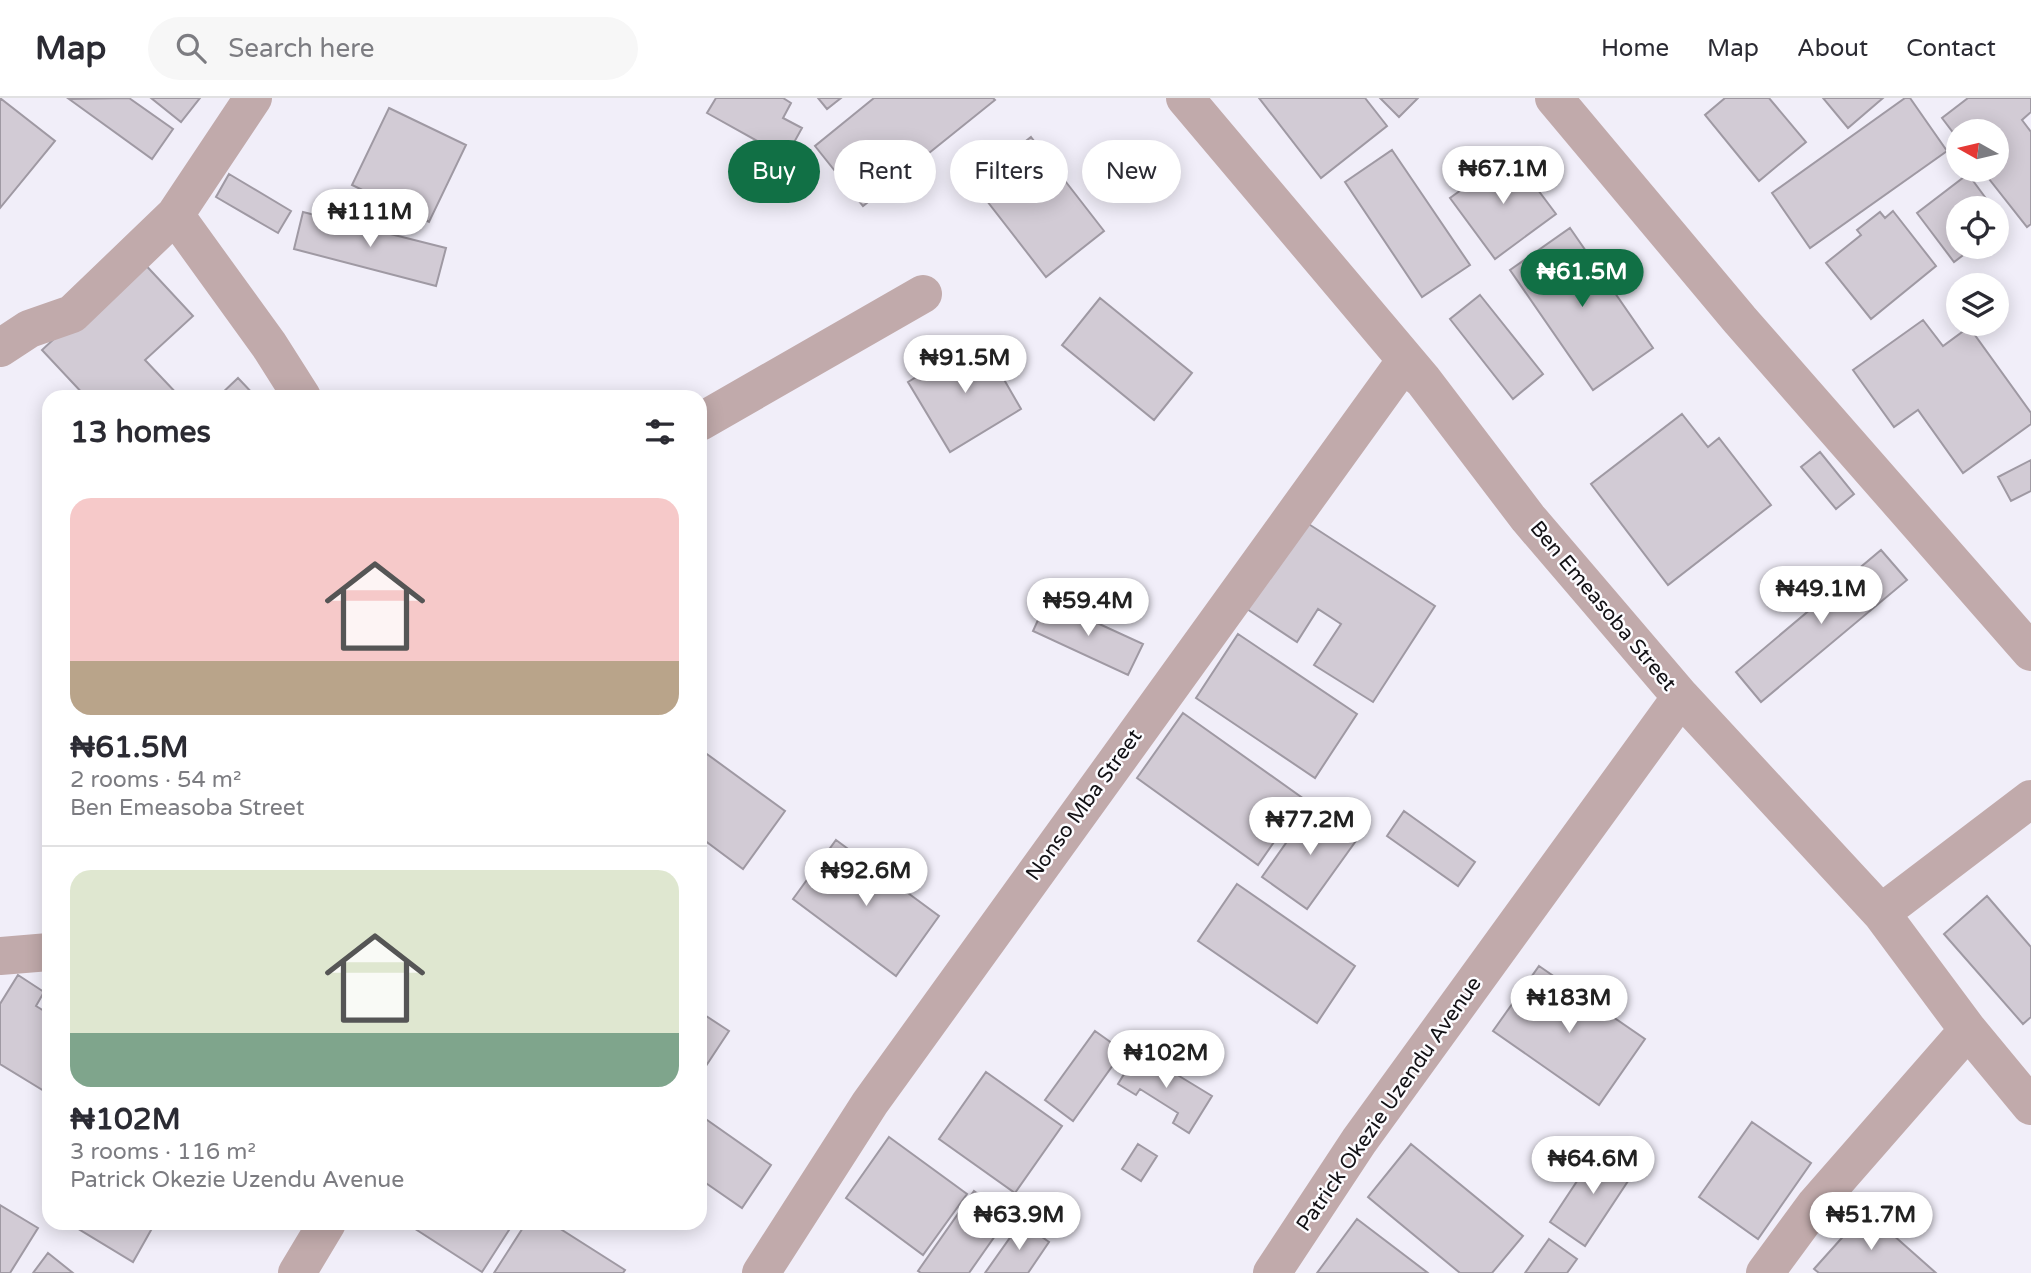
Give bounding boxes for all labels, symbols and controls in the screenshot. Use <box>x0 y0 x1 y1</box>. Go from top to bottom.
search box <box>148 17 638 80</box>
text: Map <box>35 29 106 68</box>
icon: search <box>172 29 210 67</box>
text: Search here <box>228 33 374 64</box>
text: Home <box>1601 34 1669 63</box>
text: Map <box>1707 34 1759 63</box>
text: About <box>1797 34 1868 63</box>
text: Contact <box>1906 34 1996 63</box>
north arrow <box>1946 119 2009 182</box>
map controls <box>1946 119 2009 336</box>
chip: Buy <box>728 140 820 203</box>
chip: Rent <box>834 140 936 203</box>
chip: Filters <box>950 140 1068 203</box>
chip: New <box>1082 140 1181 203</box>
pin: ₦67.1M <box>1446 146 1560 206</box>
text: ₦67.1M <box>1458 155 1548 183</box>
pin: ₦111M <box>321 190 419 249</box>
button: locate <box>1946 196 2009 259</box>
text: ₦111M <box>328 198 412 226</box>
pin: ₦61.5M <box>1525 250 1639 309</box>
text: ₦61.5M <box>1537 258 1627 286</box>
button: layers <box>1946 273 2009 336</box>
pin: ₦91.5M <box>908 336 1022 395</box>
text: ₦91.5M <box>920 344 1010 372</box>
icon: filters <box>641 413 679 451</box>
text: 13 homes <box>70 414 211 451</box>
street label: Ben Emeasoba Street <box>1525 516 1681 696</box>
icon: home <box>312 543 438 669</box>
pin: ₦49.1M <box>1764 566 1878 626</box>
text: ₦49.1M <box>1776 575 1866 603</box>
pin: ₦59.4M <box>1031 578 1145 638</box>
text: ₦59.4M <box>1043 587 1133 615</box>
street label: Nonso Mba Street <box>1021 724 1147 886</box>
text: ₦61.5M <box>70 729 188 766</box>
text: 2 rooms · 54 m² <box>70 766 241 794</box>
text: Ben Emeasoba Street <box>70 794 305 822</box>
pin: ₦77.2M <box>1253 798 1367 857</box>
text: ₦77.2M <box>1265 806 1355 834</box>
pin: ₦92.6M <box>809 848 923 908</box>
text: ₦92.6M <box>821 857 911 885</box>
icon: home <box>312 915 438 1041</box>
street label: Patrick Okezie Uzendu Avenue <box>1291 972 1487 1236</box>
pin: ₦183M <box>1520 976 1618 1035</box>
text: ₦183M <box>1527 984 1611 1012</box>
pin: ₦102M <box>1117 1030 1215 1090</box>
text: ₦102M <box>1124 1039 1208 1067</box>
text: ₦102M <box>70 1101 181 1138</box>
pin: ₦64.6M <box>1536 1136 1650 1196</box>
text: 3 rooms · 116 m² <box>70 1138 256 1166</box>
text: ₦64.6M <box>1548 1145 1638 1173</box>
text: Patrick Okezie Uzendu Avenue <box>70 1166 404 1194</box>
pin: ₦63.9M <box>962 1192 1076 1252</box>
pin: ₦51.7M <box>1814 1192 1928 1252</box>
text: ₦63.9M <box>974 1201 1064 1229</box>
text: ₦51.7M <box>1826 1201 1916 1229</box>

